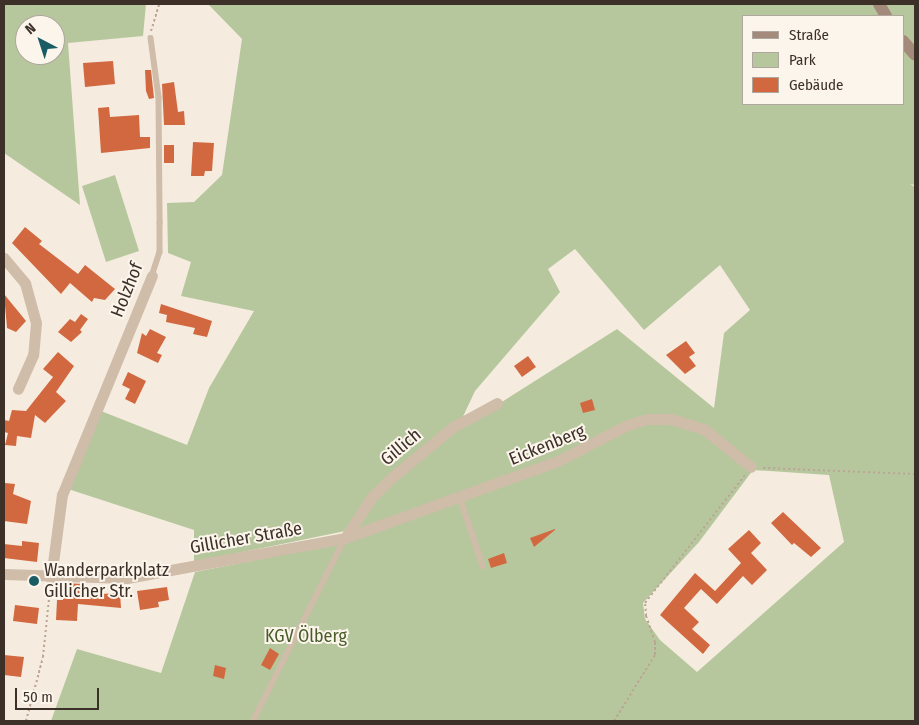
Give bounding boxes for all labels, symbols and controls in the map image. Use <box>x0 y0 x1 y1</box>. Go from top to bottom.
north arrow <box>15 15 65 65</box>
legend <box>742 15 904 105</box>
text: N <box>22 20 39 38</box>
text: Straße <box>789 26 829 44</box>
text: Park <box>789 51 816 69</box>
text: Gebäude <box>789 76 844 94</box>
street label: Holzhof <box>106 260 148 320</box>
street label: Eickenberg <box>506 420 588 470</box>
street label: Gillich <box>376 424 426 470</box>
street label: Gillicher Straße <box>188 518 304 558</box>
place label: Wanderparkplatz Gillicher Str. <box>44 560 169 602</box>
marker: Wanderparkplatz Gillicher Str. <box>28 575 40 587</box>
park label: KGV Ölberg <box>265 625 347 647</box>
scale bar <box>18 678 101 710</box>
text: 50 m <box>23 688 53 706</box>

